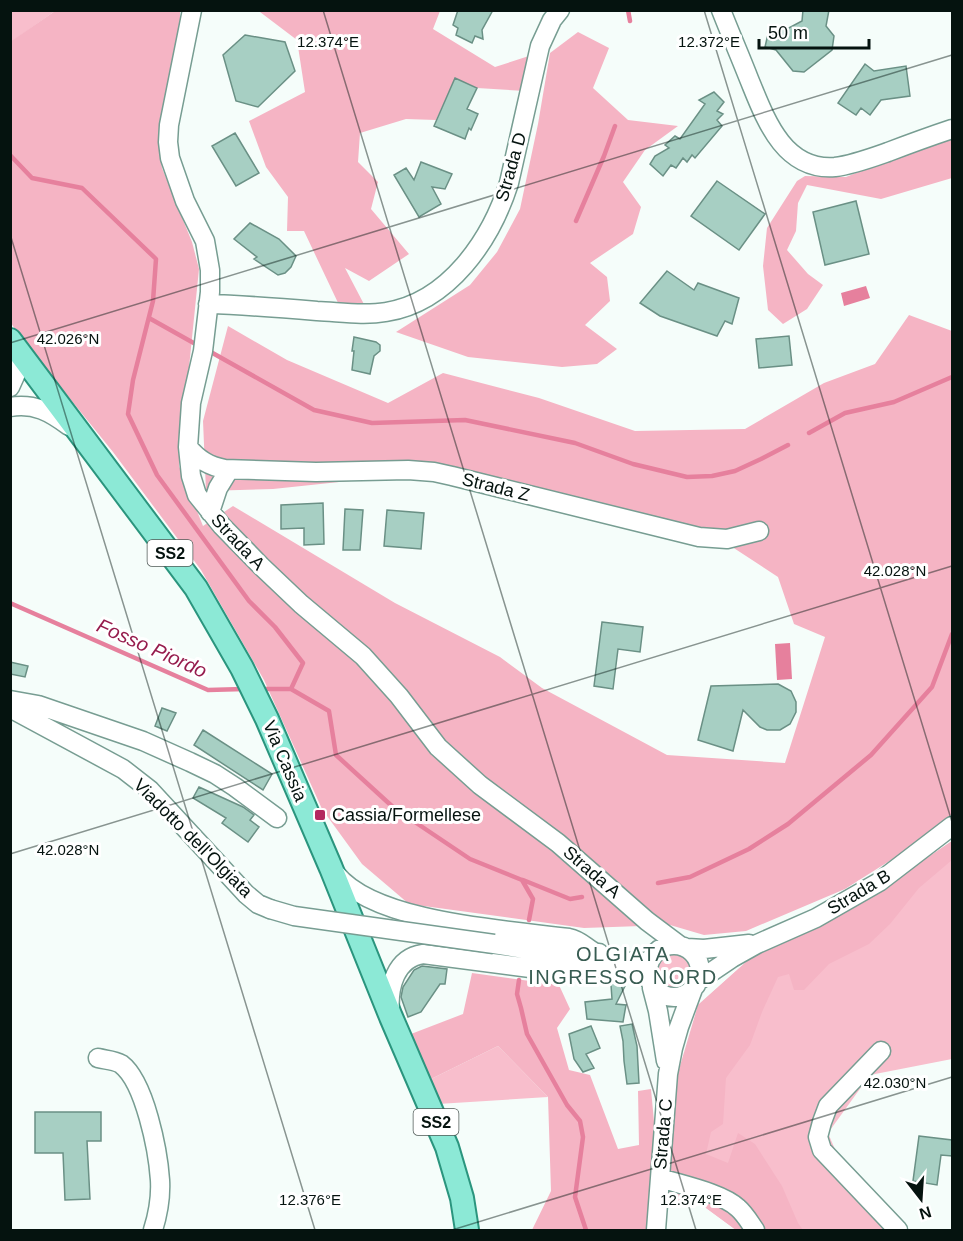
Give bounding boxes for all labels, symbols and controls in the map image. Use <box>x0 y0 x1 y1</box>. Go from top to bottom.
scale bar <box>759 12 868 50</box>
text: 50 m <box>768 23 808 43</box>
text: 12.374°E <box>297 33 359 50</box>
text: 12.372°E <box>678 33 740 50</box>
street label: Strada D <box>492 130 530 204</box>
text: 42.026°N <box>37 330 99 347</box>
street label: Strada Z <box>460 469 532 505</box>
street label: Strada A <box>207 510 269 574</box>
road number: SS2 <box>148 540 192 566</box>
text: 42.028°N <box>864 562 926 579</box>
water label: Fosso Piordo <box>94 614 210 682</box>
street label: Via Cassia <box>259 718 311 805</box>
street label: Viadotto dell'Olgiata <box>130 775 257 902</box>
place label: Cassia/Formellese <box>332 805 481 825</box>
marker: Cassia/Formellese <box>313 808 327 822</box>
text: 42.028°N <box>37 841 99 858</box>
street label: Strada A <box>559 842 625 902</box>
street label: Strada B <box>824 865 894 919</box>
district label: OLGIATA INGRESSO NORD <box>528 943 718 988</box>
text: 42.030°N <box>864 1074 926 1091</box>
street label: Strada C <box>650 1098 676 1170</box>
road number: SS2 <box>414 1109 458 1135</box>
north arrow <box>891 1169 951 1229</box>
text: 12.376°E <box>279 1191 341 1208</box>
text: 12.374°E <box>660 1191 722 1208</box>
text: N <box>917 1203 933 1223</box>

